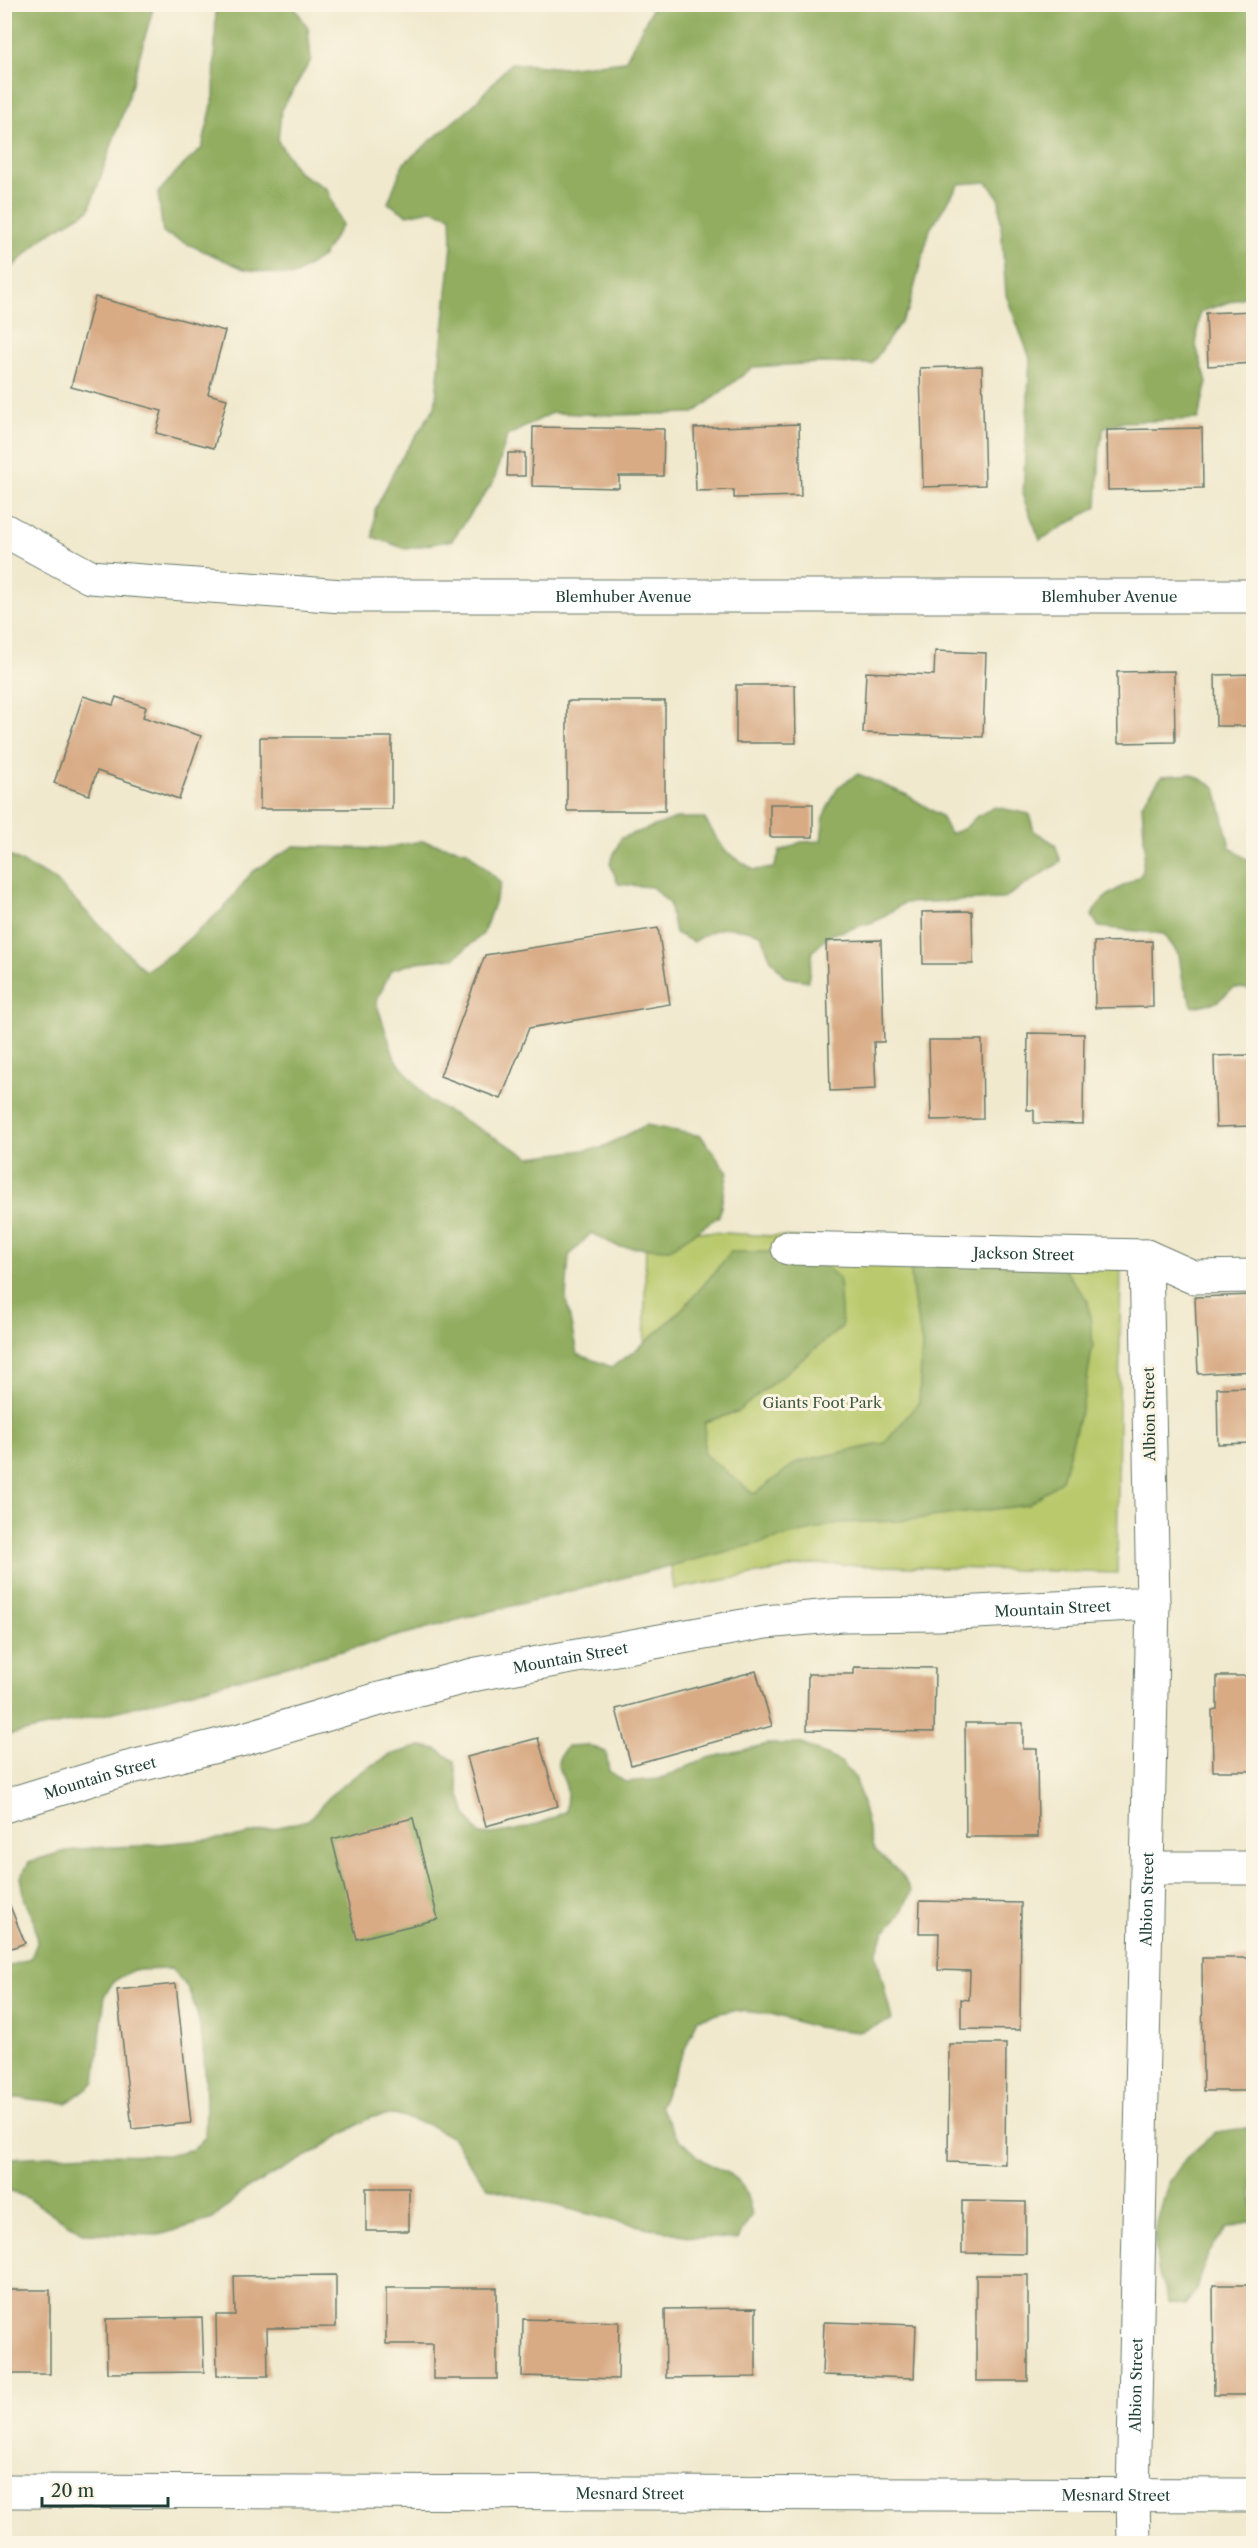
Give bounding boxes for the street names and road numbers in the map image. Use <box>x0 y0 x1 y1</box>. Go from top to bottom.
street label: Blemhuber Avenue <box>555 587 691 606</box>
street label: Blemhuber Avenue <box>1041 587 1177 606</box>
street label: Jackson Street <box>971 1243 1075 1264</box>
street label: Albion Street <box>1139 1366 1159 1462</box>
street label: Mountain Street <box>994 1596 1112 1621</box>
street label: Mountain Street <box>511 1637 630 1677</box>
street label: Mountain Street <box>41 1752 159 1803</box>
street label: Albion Street <box>1136 1851 1157 1948</box>
street label: Albion Street <box>1125 2337 1146 2433</box>
street label: Mesnard Street <box>576 2483 685 2503</box>
street label: Mesnard Street <box>1062 2485 1171 2504</box>

